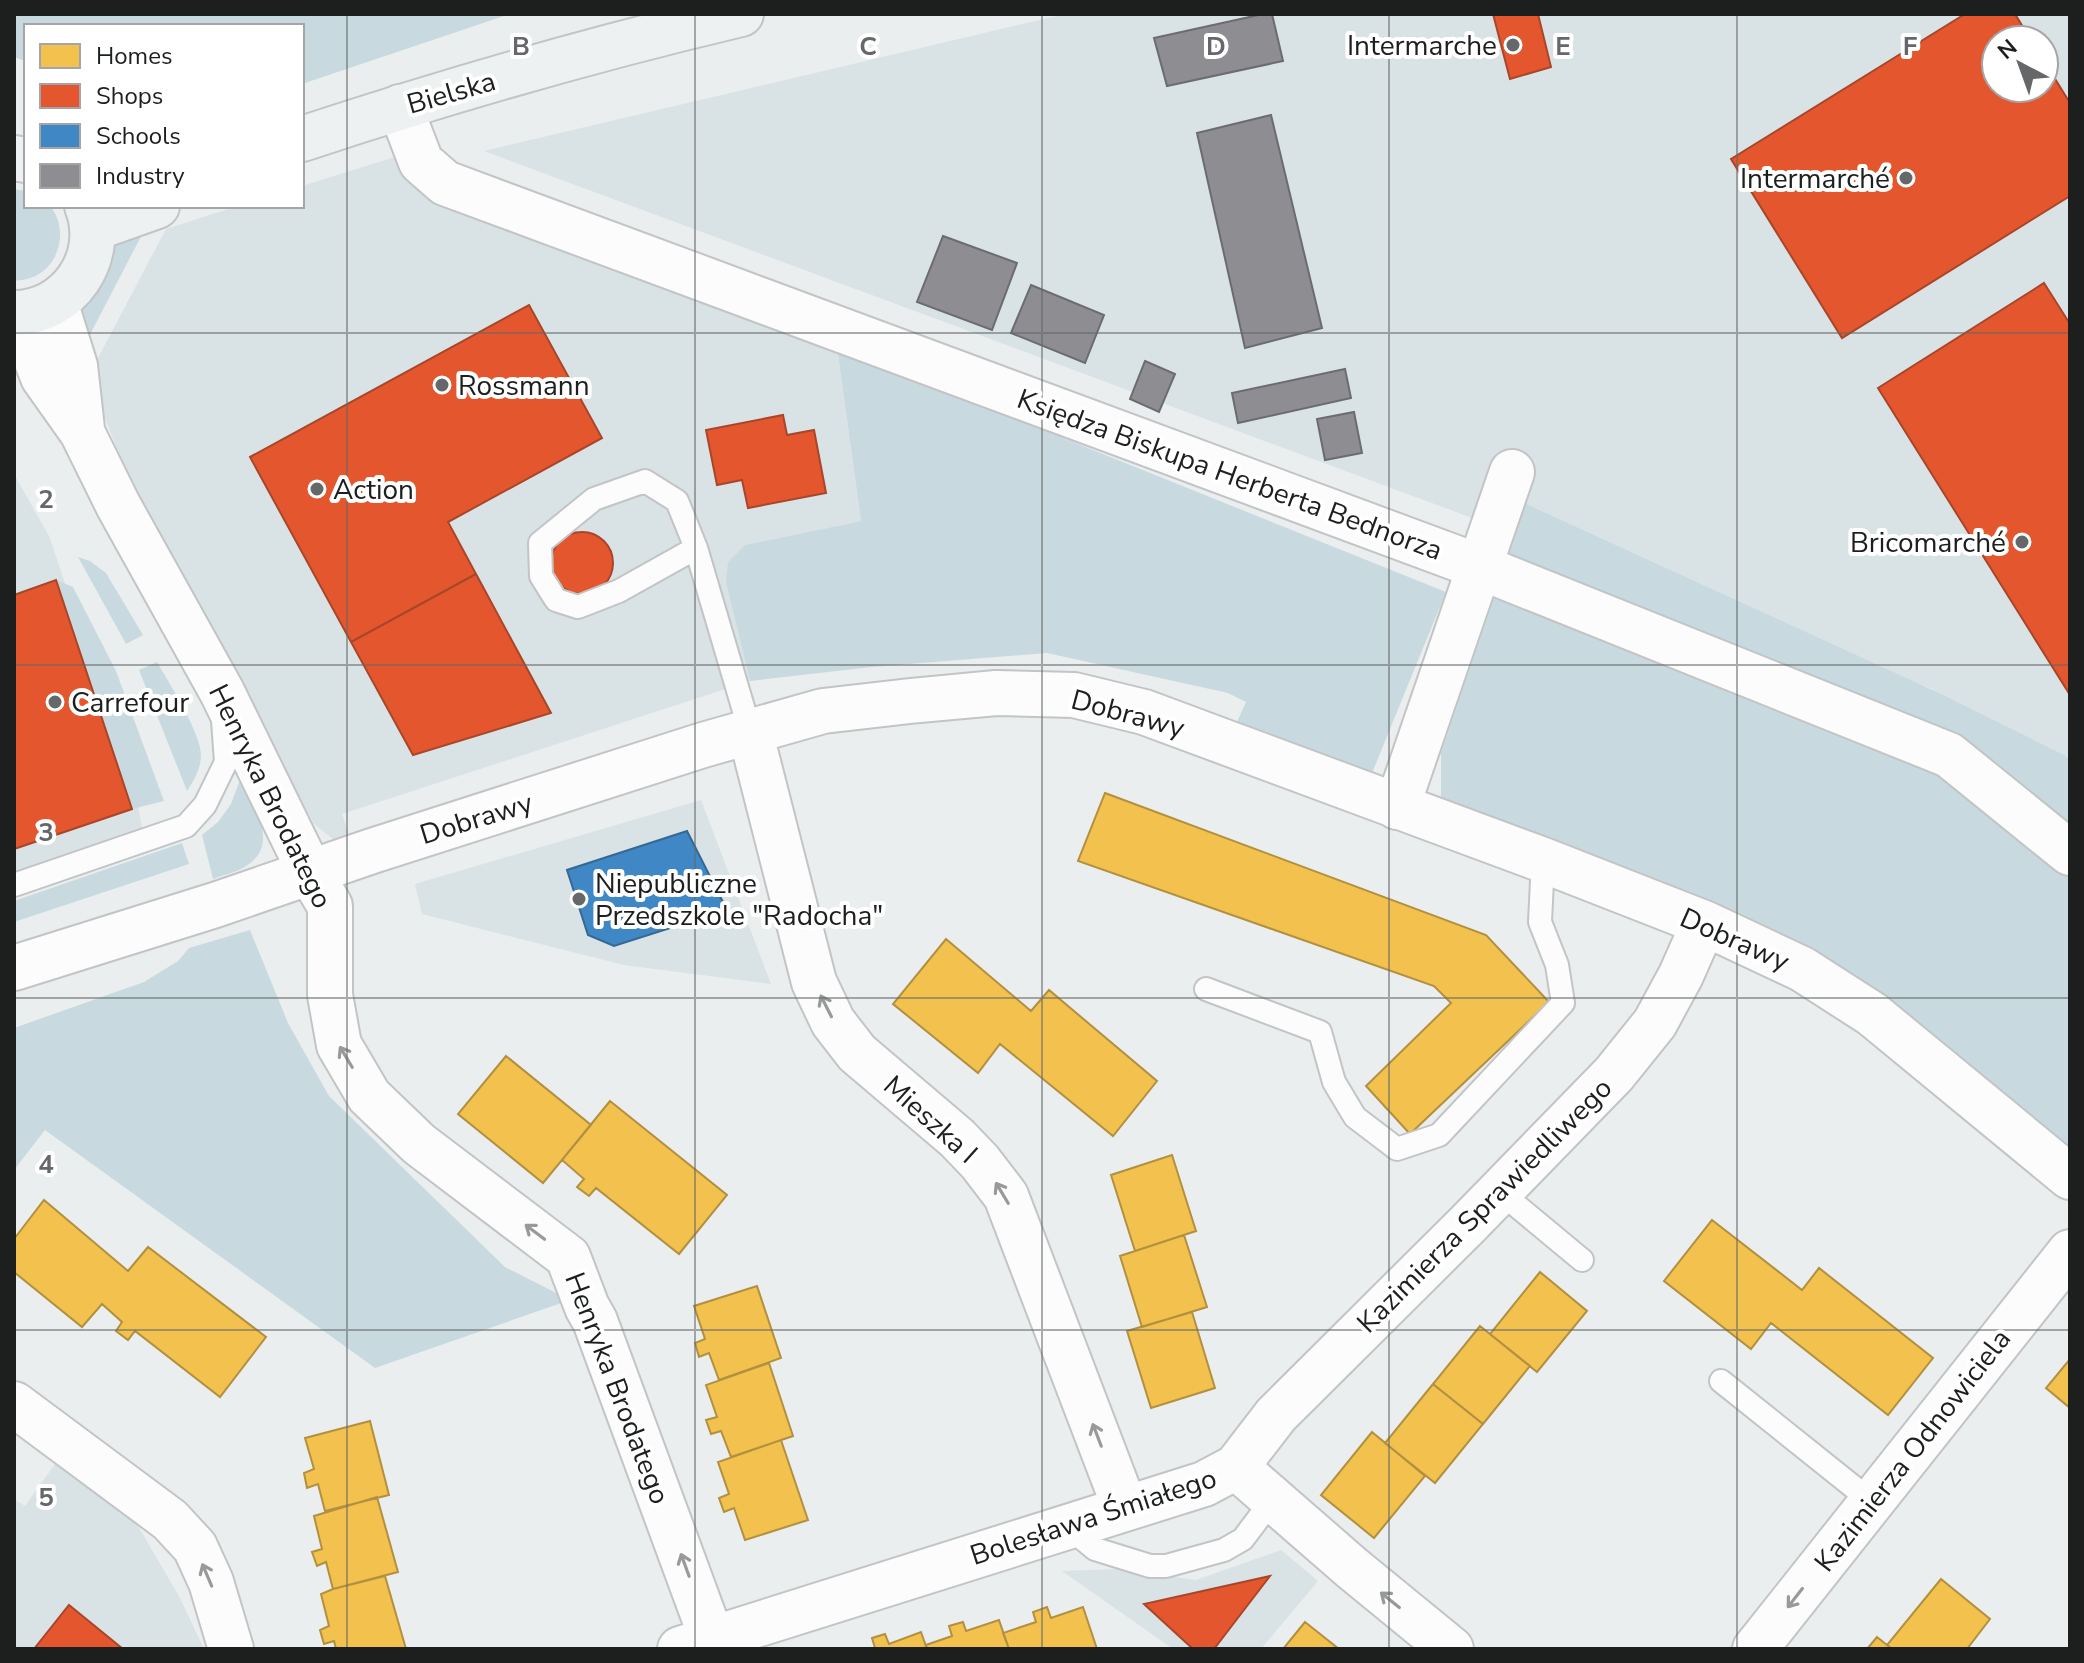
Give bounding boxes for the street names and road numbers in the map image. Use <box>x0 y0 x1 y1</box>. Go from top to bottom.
street label: Bielska <box>402 62 500 124</box>
street label: Księdza Biskupa Herberta Bednorza <box>1012 380 1447 570</box>
street label: Henryka Brodatego <box>199 678 341 915</box>
street label: Dobrawy <box>1067 681 1189 747</box>
street label: Dobrawy <box>415 784 538 854</box>
street label: Dobrawy <box>1674 899 1796 981</box>
street label: Mieszka I <box>875 1067 986 1172</box>
street label: Kazimierza Sprawiedliwego <box>1349 1070 1621 1342</box>
street label: Henryka Brodatego <box>555 1267 679 1510</box>
street label: Kazimierza Odnowiciela <box>1806 1321 2020 1580</box>
street label: Bolesława Śmiałego <box>965 1459 1221 1575</box>

